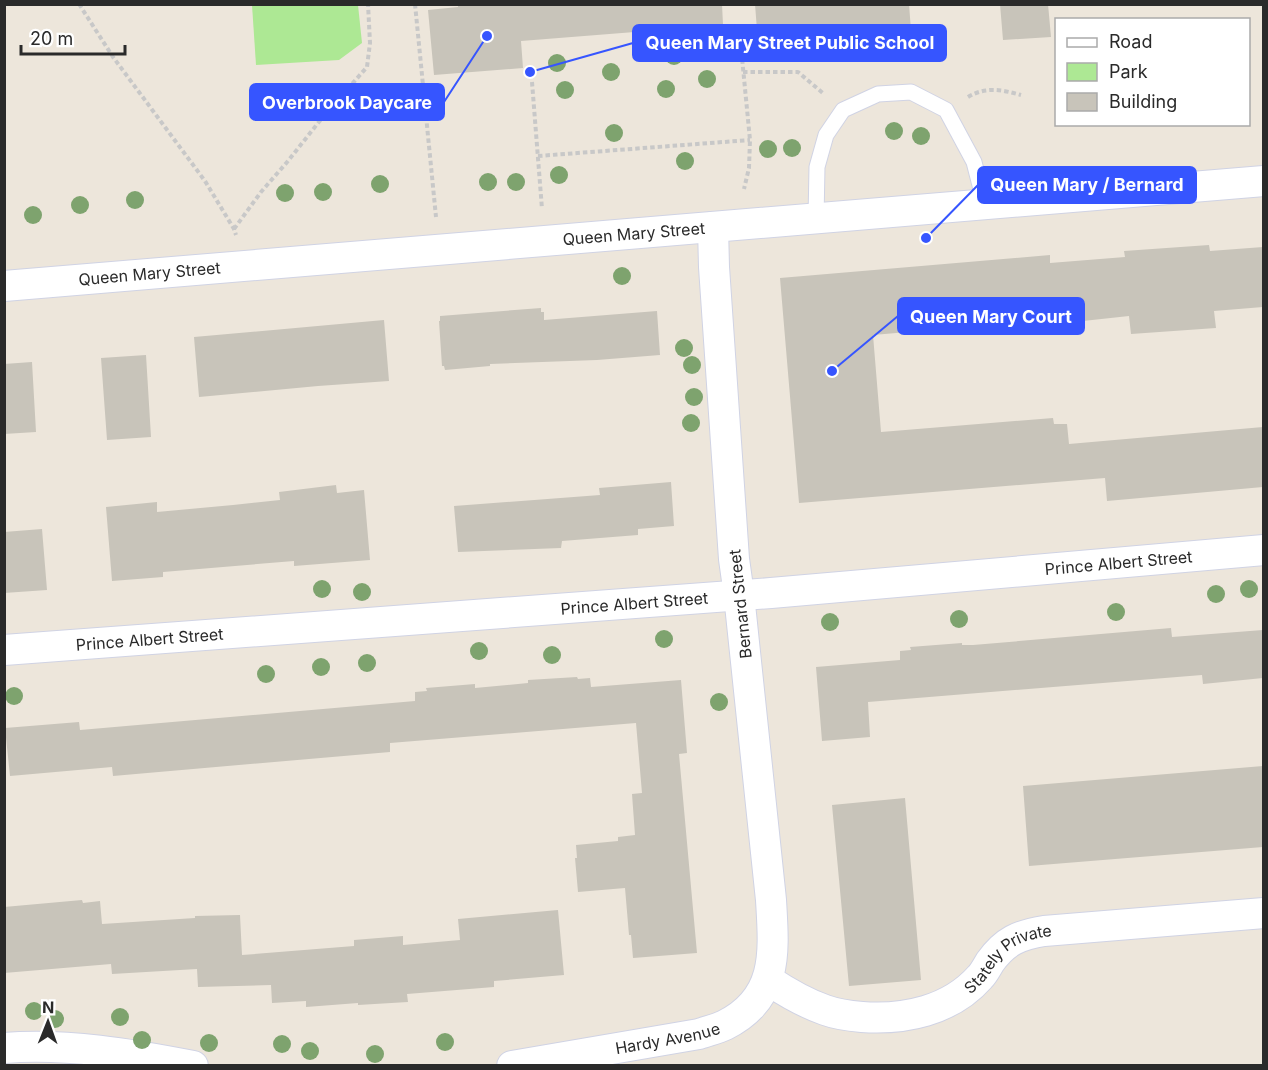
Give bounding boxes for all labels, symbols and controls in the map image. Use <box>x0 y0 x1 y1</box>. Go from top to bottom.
scale bar <box>21 18 124 56</box>
legend <box>1055 18 1250 126</box>
callout: Queen Mary Street Public School <box>633 25 946 61</box>
text: 20 m <box>30 28 73 49</box>
text: Road <box>1109 31 1152 52</box>
text: Queen Mary Street Public School <box>646 32 934 53</box>
text: Park <box>1109 61 1148 82</box>
callout: Overbrook Daycare <box>250 84 444 120</box>
text: Building <box>1109 91 1177 112</box>
text: Overbrook Daycare <box>262 92 432 113</box>
callout: Queen Mary / Bernard <box>978 167 1196 203</box>
text: Queen Mary / Bernard <box>990 174 1184 195</box>
street label: Queen Mary Street <box>562 218 706 249</box>
street label: Queen Mary Street <box>78 257 221 289</box>
callout: Queen Mary Court <box>898 298 1084 334</box>
text: Queen Mary Court <box>910 306 1072 327</box>
street label: Prince Albert Street <box>1044 546 1193 579</box>
street label: Bernard Street <box>724 548 756 660</box>
street label: Prince Albert Street <box>560 588 709 619</box>
street label: Prince Albert Street <box>75 624 224 655</box>
street label: Stately Private <box>960 920 1052 998</box>
north arrow <box>18 992 78 1052</box>
text: N <box>42 997 55 1017</box>
street label: Hardy Avenue <box>614 1018 723 1058</box>

